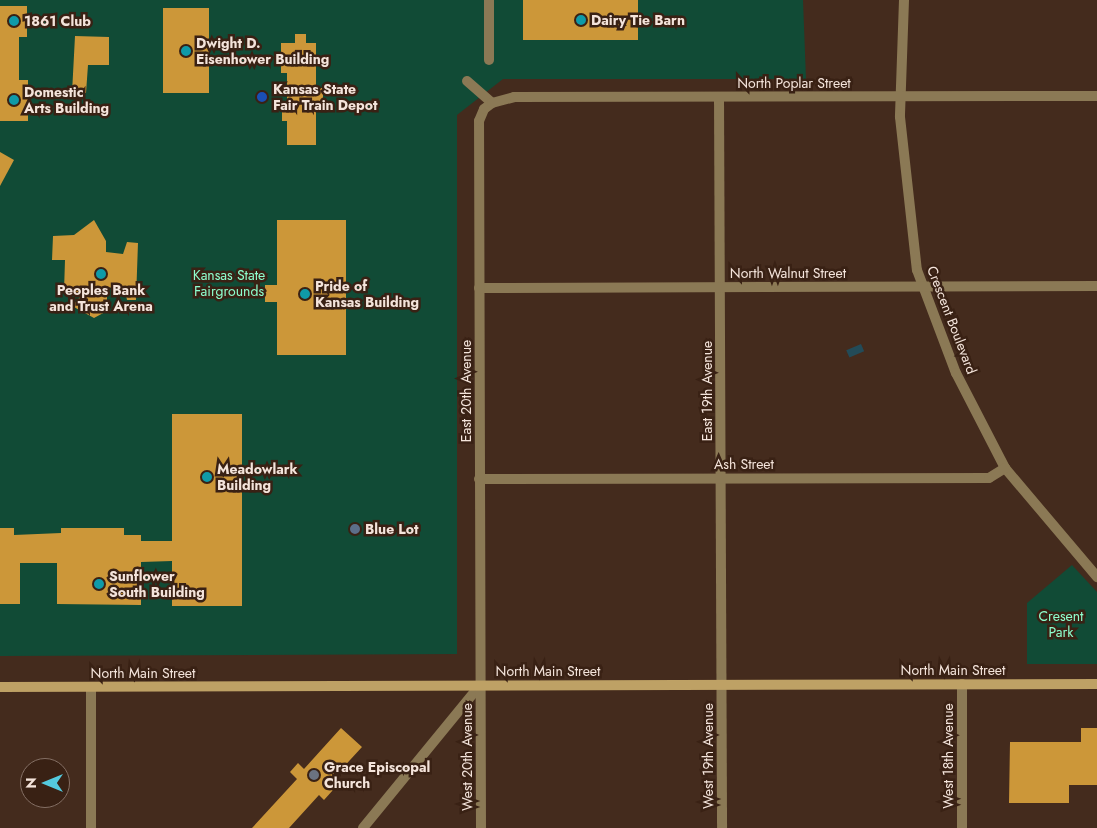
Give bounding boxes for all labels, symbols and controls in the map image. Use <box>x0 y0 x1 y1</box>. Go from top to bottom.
place label: Dairy Tie Barn <box>591 12 685 28</box>
place label: 1861 Club <box>24 13 91 29</box>
marker: Dairy Tie Barn <box>575 14 587 26</box>
marker: 1861 Club <box>8 15 20 27</box>
place label: Dwight D. Eisenhower Building <box>196 35 329 68</box>
marker: Dwight D. Eisenhower Building <box>180 45 192 57</box>
street label: North Poplar Street <box>737 75 851 91</box>
place label: Kansas State Fair Train Depot <box>273 81 377 114</box>
place label: Domestic Arts Building <box>24 84 109 116</box>
marker: Kansas State Fair Train Depot <box>255 90 269 104</box>
marker: Domestic Arts Building <box>8 94 20 106</box>
street label: Crescent Boulevard <box>924 264 980 376</box>
street label: North Walnut Street <box>730 265 846 281</box>
park label: Kansas State Fairgrounds <box>193 267 265 300</box>
marker: Peoples Bank and Trust Arena <box>95 268 107 280</box>
place label: Pride of Kansas Building <box>315 278 419 310</box>
place label: Peoples Bank and Trust Arena <box>49 282 153 314</box>
marker: Pride of Kansas Building <box>299 288 311 300</box>
street label: East 20th Avenue <box>458 340 474 442</box>
street label: East 19th Avenue <box>699 341 715 441</box>
street label: Ash Street <box>714 456 774 472</box>
place label: Meadowlark Building <box>217 461 298 494</box>
marker: Meadowlark Building <box>201 471 213 483</box>
place label: Blue Lot <box>365 521 418 537</box>
marker: Blue Lot <box>349 523 361 535</box>
place label: Sunflower South Building <box>109 568 205 600</box>
marker: Sunflower South Building <box>93 578 105 590</box>
park label: Cresent Park <box>1039 608 1083 640</box>
street label: North Main Street <box>901 662 1005 678</box>
street label: North Main Street <box>496 663 600 679</box>
street label: North Main Street <box>91 665 195 681</box>
street label: West 20th Avenue <box>459 703 475 811</box>
street label: West 19th Avenue <box>700 703 716 809</box>
street label: West 18th Avenue <box>940 703 956 809</box>
north arrow <box>20 758 70 808</box>
place label: Grace Episcopal Church <box>324 759 430 792</box>
marker: Grace Episcopal Church <box>308 769 320 781</box>
text: N <box>21 777 41 789</box>

